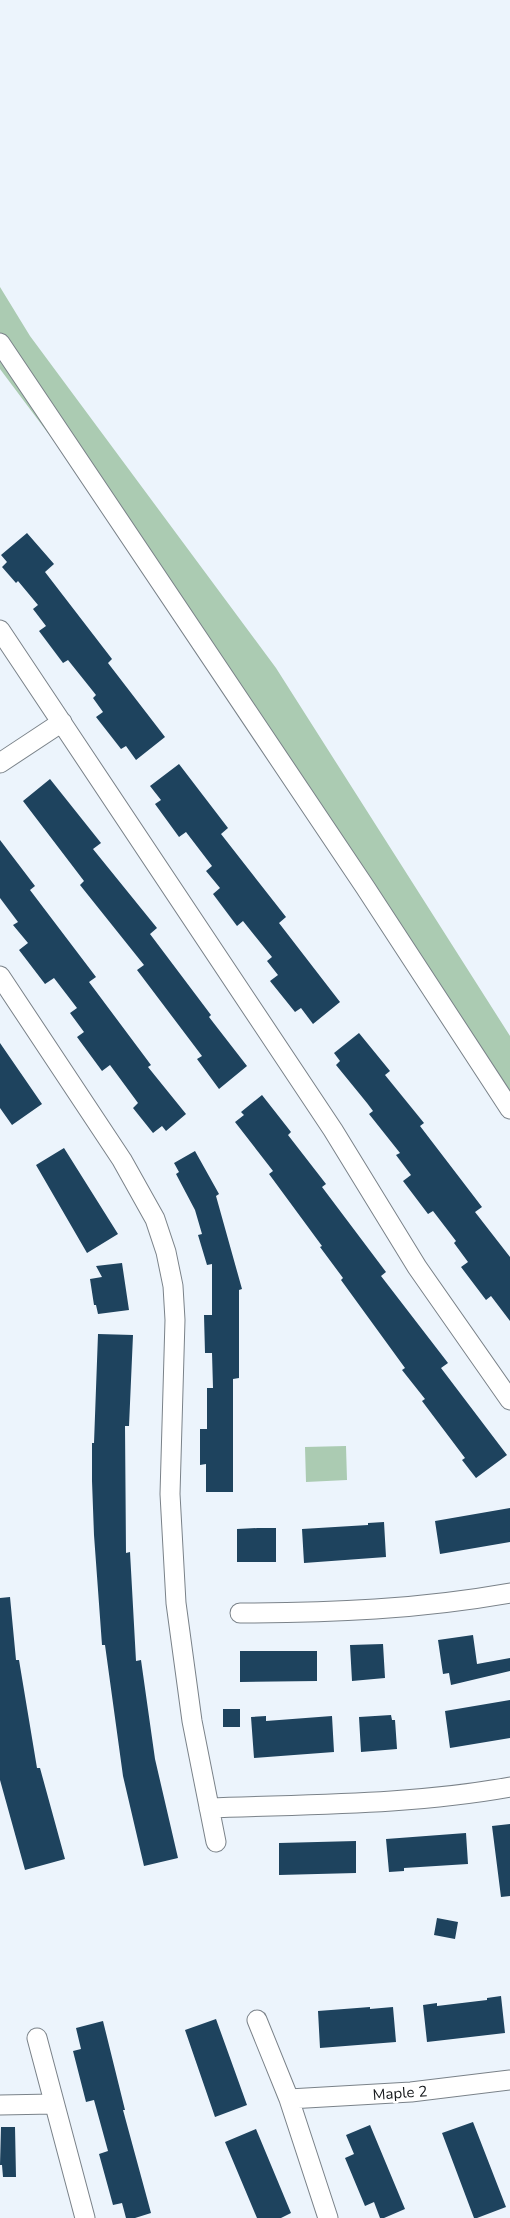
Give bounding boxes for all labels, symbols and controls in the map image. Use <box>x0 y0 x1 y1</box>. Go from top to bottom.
street label: Maple 2 <box>372 2081 428 2105</box>

